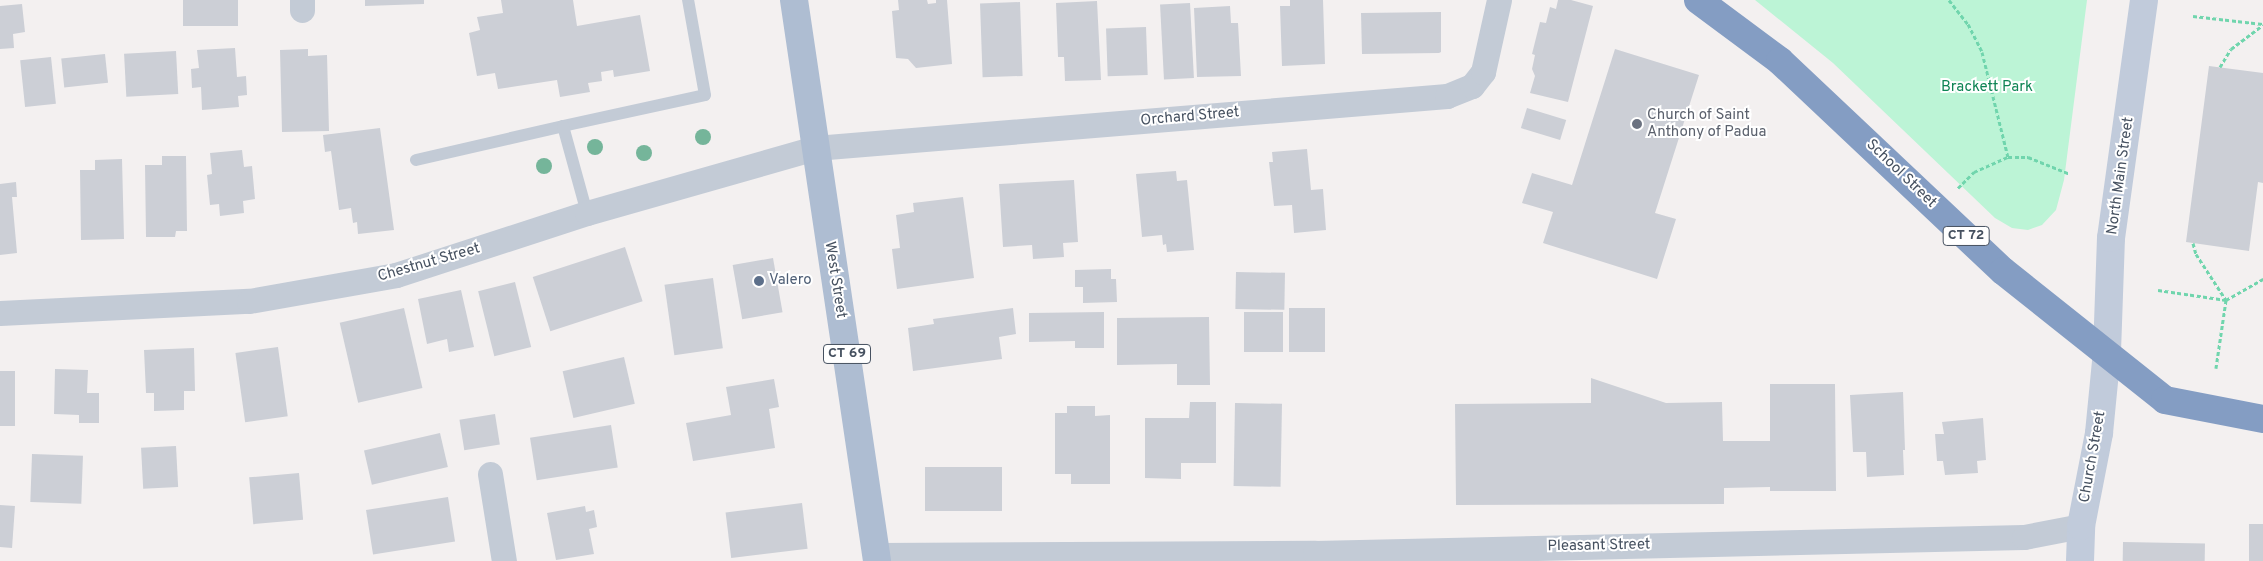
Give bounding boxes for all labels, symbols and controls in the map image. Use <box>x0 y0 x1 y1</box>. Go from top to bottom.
park label: Brackett Park <box>1941 79 2033 97</box>
street label: Orchard Street <box>1140 104 1240 130</box>
place label: Church of Saint Anthony of Padua <box>1647 106 1767 141</box>
street label: North Main Street <box>2104 116 2138 236</box>
marker: Church of Saint Anthony of Padua <box>1631 118 1643 130</box>
street label: School Street <box>1862 136 1940 212</box>
road number: CT 72 <box>1942 225 1990 248</box>
street label: Chestnut Street <box>376 240 482 286</box>
street label: West Street <box>820 240 850 320</box>
place label: Valero <box>769 272 812 290</box>
marker: Valero <box>753 275 765 287</box>
road number: CT 69 <box>822 342 872 366</box>
street label: Church Street <box>2076 410 2110 504</box>
street label: Pleasant Street <box>1547 536 1651 556</box>

